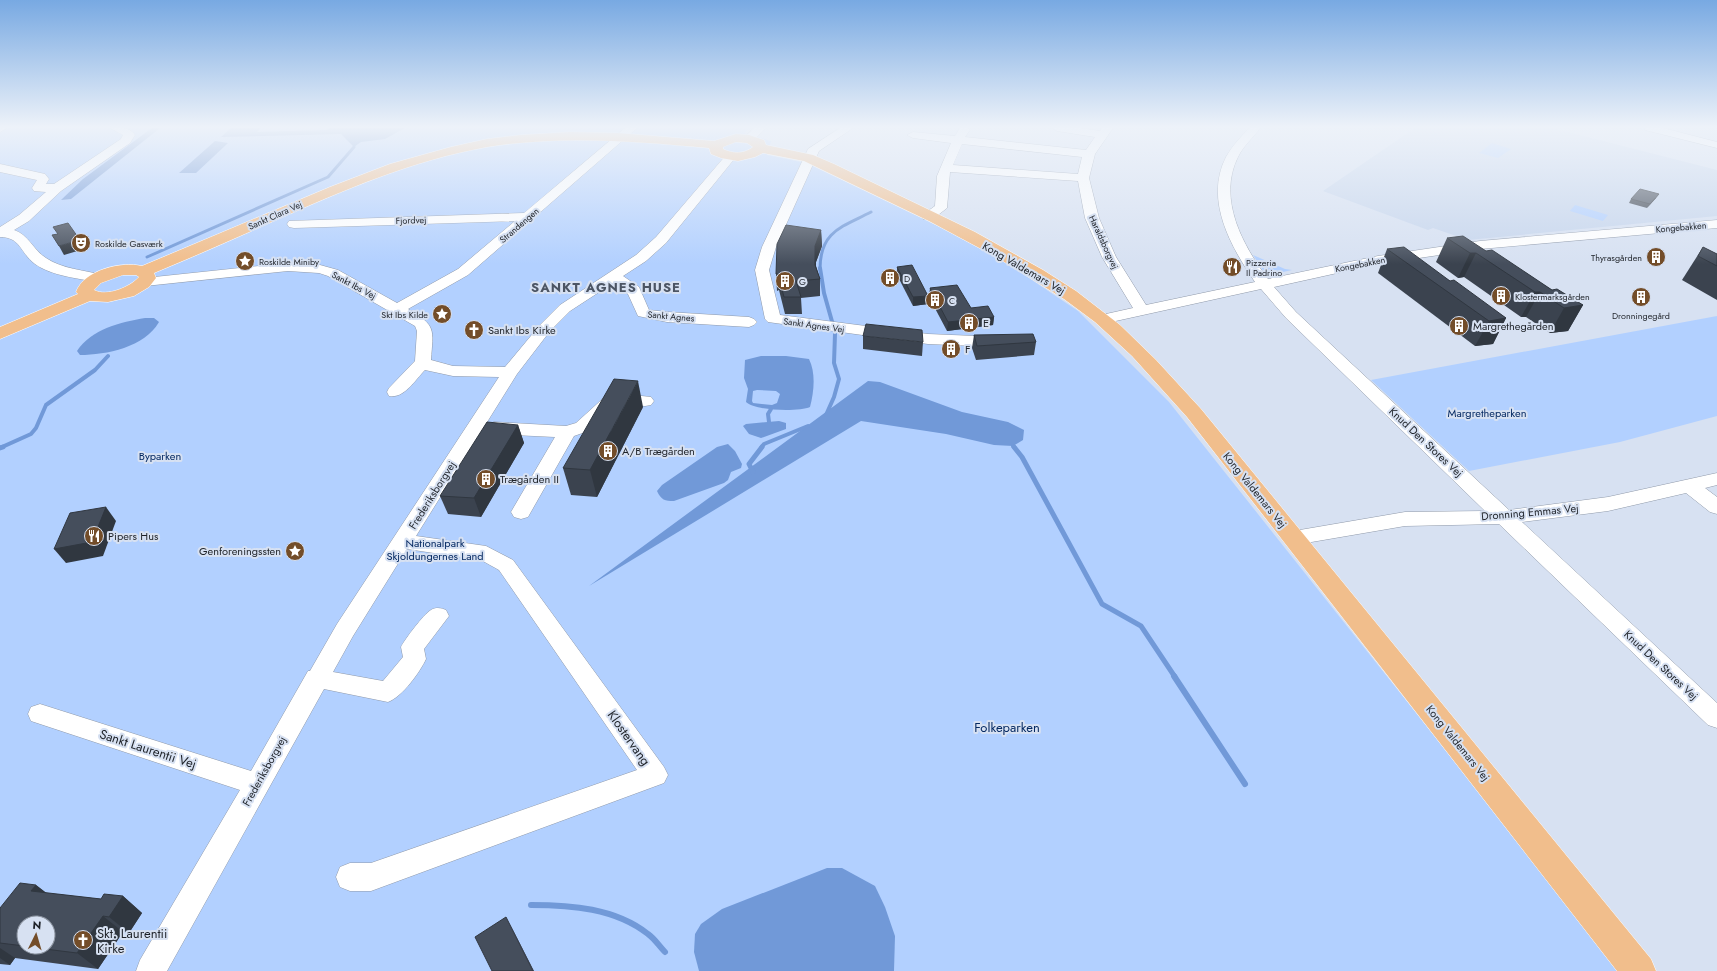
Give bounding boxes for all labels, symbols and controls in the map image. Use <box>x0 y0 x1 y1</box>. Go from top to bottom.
street label: Sankt Clara Vej <box>246 197 304 233</box>
street label: Strandengen <box>497 204 542 246</box>
street label: Fjordvej <box>395 213 427 227</box>
street label: Haraldsborgvej <box>1086 213 1122 271</box>
street label: Kongebakken <box>1655 218 1707 236</box>
theatre icon: Roskilde Gasværk <box>70 232 92 254</box>
place label: Roskilde Gasværk <box>95 237 163 250</box>
street label: Kong Valdemars Vej <box>980 238 1068 298</box>
building icon: Thyrasgården <box>1645 246 1667 268</box>
place icon: Roskilde Miniby <box>234 250 256 272</box>
place label: Thyrasgården <box>1591 251 1642 264</box>
street label: Kongebakken <box>1334 253 1386 275</box>
place label: Roskilde Miniby <box>259 255 319 268</box>
restaurant icon: Pizzeria Il Padrino <box>1221 256 1243 278</box>
place label: Pizzeria Il Padrino <box>1246 256 1282 279</box>
building icon: D <box>879 267 901 289</box>
street label: Sankt Ibs Vej <box>330 268 378 302</box>
building icon: G <box>774 270 796 292</box>
place label: D <box>904 272 910 285</box>
place label: G <box>799 275 806 288</box>
district label: SANKT AGNES HUSE <box>531 278 681 297</box>
building icon: Klostermarksgården <box>1490 285 1512 307</box>
building icon: Dronningegård <box>1630 286 1652 308</box>
building icon: C <box>924 289 946 311</box>
place label: Klostermarksgården <box>1515 290 1590 303</box>
place label: C <box>949 294 955 307</box>
place icon: Skt Ibs Kilde <box>431 303 453 325</box>
street label: Sankt Agnes <box>647 307 695 325</box>
place label: Skt Ibs Kilde <box>381 308 428 321</box>
place label: Dronningegård <box>1612 309 1670 322</box>
building icon: E <box>958 312 980 334</box>
street label: Sankt Agnes Vej <box>783 314 845 336</box>
place label: E <box>983 315 989 331</box>
building icon: Margrethegården <box>1448 315 1470 337</box>
place label: Margrethegården <box>1473 318 1554 334</box>
church icon: Sankt Ibs Kirke <box>463 319 485 341</box>
place label: Sankt Ibs Kirke <box>488 322 556 338</box>
building icon: F <box>940 338 962 360</box>
place label: F <box>965 341 971 357</box>
street label: Knud Den Stores Vej <box>1385 403 1467 481</box>
park label: Margretheparken <box>1448 405 1526 421</box>
building icon: A/B Trægården <box>597 440 619 462</box>
place label: A/B Trægården <box>622 443 695 459</box>
park label: Byparken <box>139 448 181 464</box>
street label: Kong Valdemars Vej <box>1219 449 1291 531</box>
street label: Frederiksborgvej <box>405 458 459 532</box>
building icon: Trægården II <box>475 468 497 490</box>
place label: Trægården II <box>500 471 559 487</box>
street label: Dronning Emmas Vej <box>1481 500 1579 524</box>
restaurant icon: Pipers Hus <box>83 525 105 547</box>
place label: Pipers Hus <box>108 528 159 544</box>
park label: Nationalpark Skjoldungernes Land <box>386 535 484 564</box>
place icon: Genforeningssten <box>284 540 306 562</box>
place label: Genforeningssten <box>199 543 281 559</box>
street label: Knud Den Stores Vej <box>1620 626 1702 704</box>
street label: Kong Valdemars Vej <box>1422 702 1494 784</box>
street label: Klostervang <box>603 707 655 769</box>
park label: Folkeparken <box>974 718 1040 737</box>
street label: Sankt Laurentii Vej <box>97 724 199 774</box>
street label: Frederiksborgvej <box>238 733 290 809</box>
north arrow <box>16 915 56 955</box>
text: N <box>32 917 42 933</box>
place label: Skt. Laurentii Kirke <box>97 924 167 958</box>
church icon: Skt. Laurentii Kirke <box>72 929 94 951</box>

